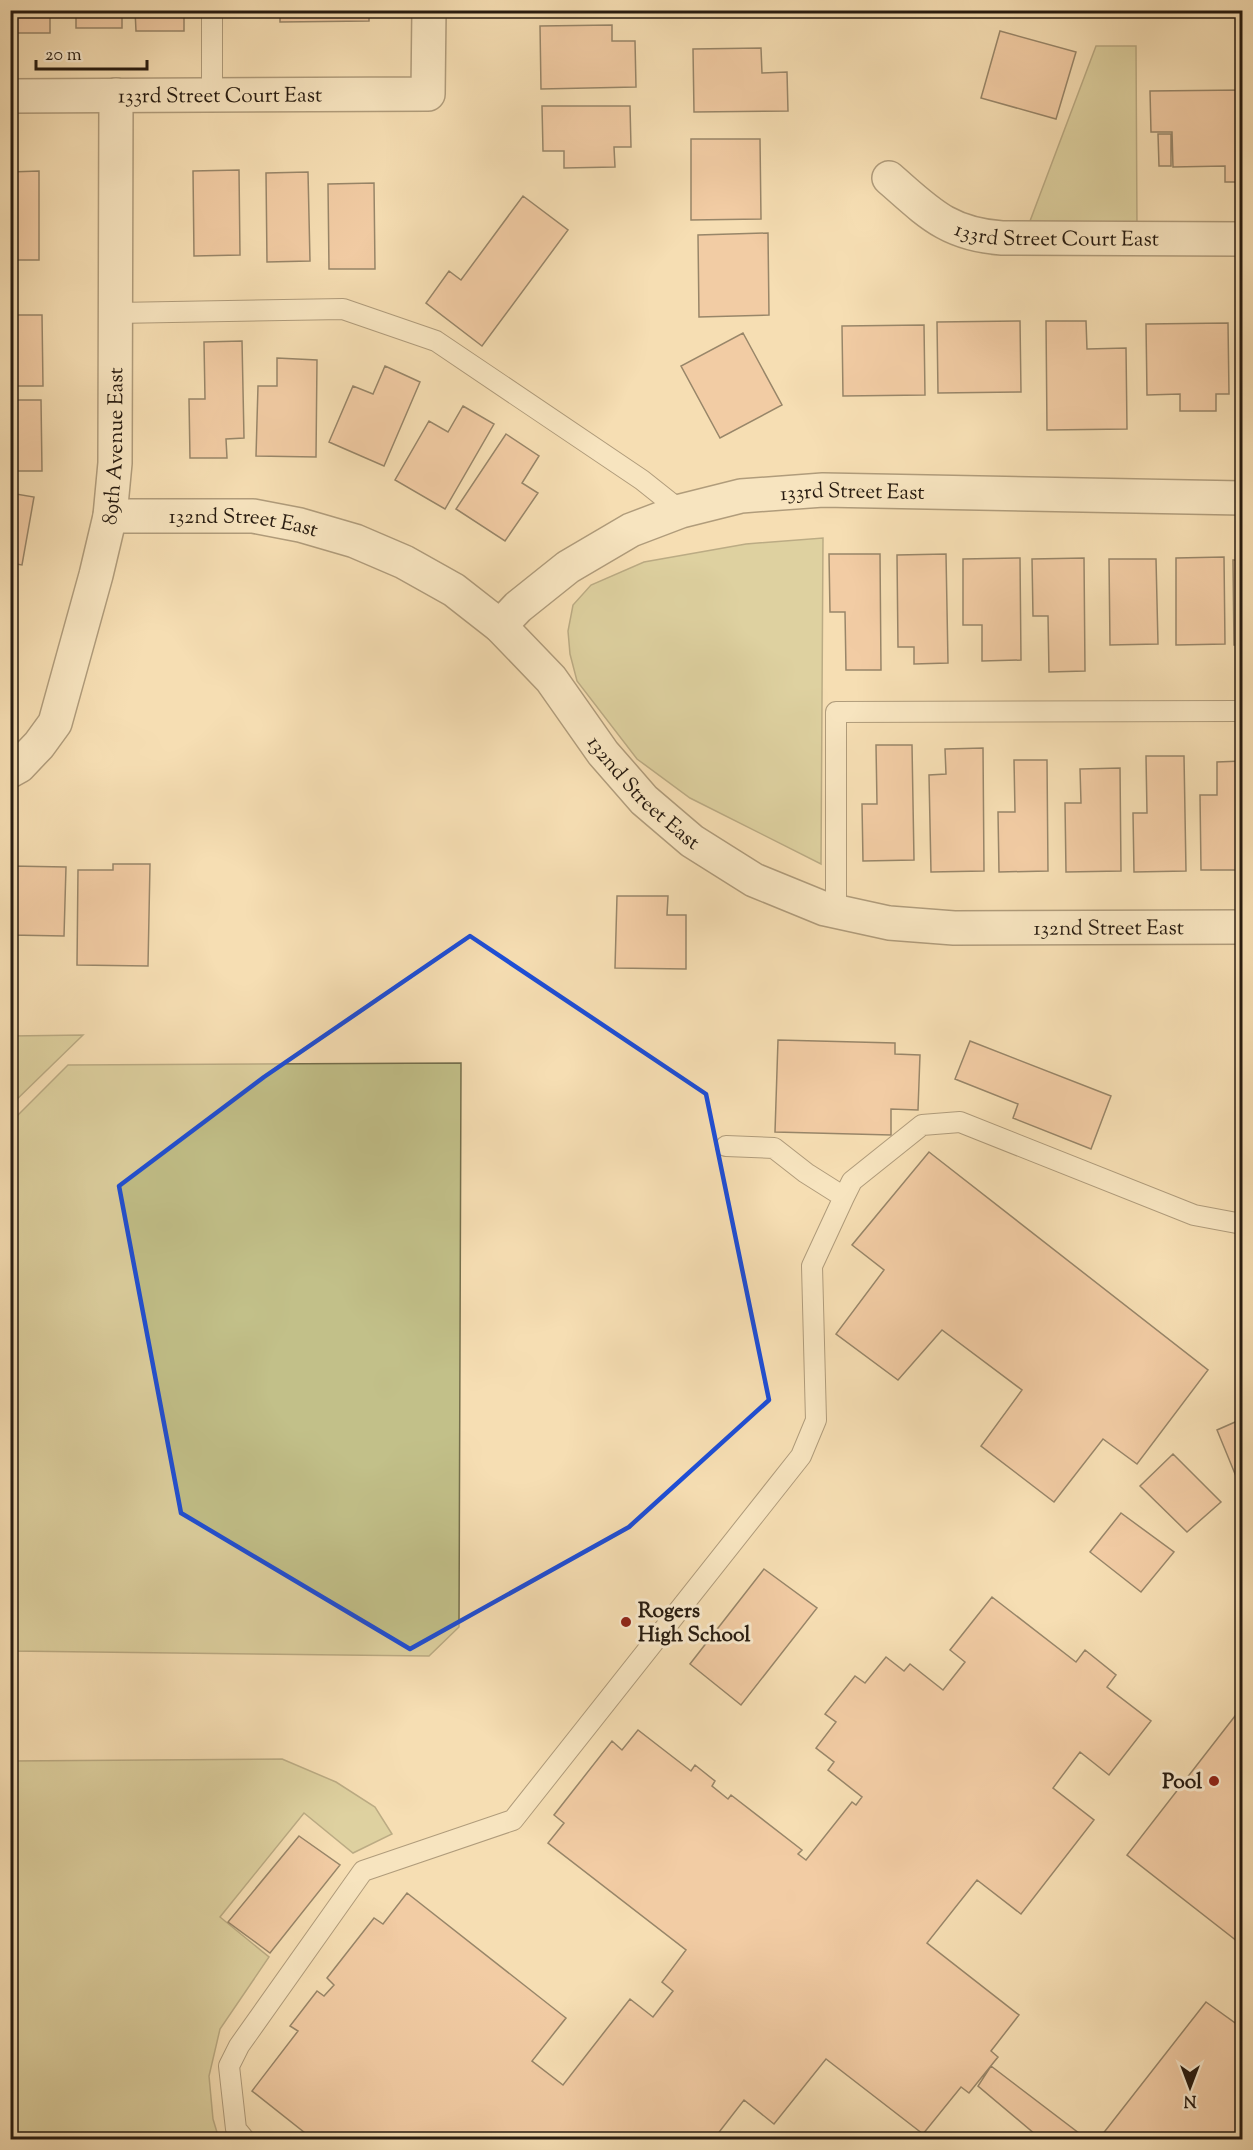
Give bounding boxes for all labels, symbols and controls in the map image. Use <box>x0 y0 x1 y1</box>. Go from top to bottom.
scale bar <box>36 33 147 71</box>
text: 20 m <box>45 43 82 69</box>
street label: 133rd Street Court East <box>118 82 322 112</box>
street label: 133rd Street Court East <box>950 216 1159 256</box>
street label: 89th Avenue East <box>95 367 132 528</box>
street label: 133rd Street East <box>779 477 925 510</box>
street label: 132nd Street East <box>169 503 321 546</box>
street label: 132nd Street East <box>578 730 705 859</box>
street label: 132nd Street East <box>1033 914 1184 945</box>
place label: Rogers High School <box>638 1597 750 1651</box>
marker: Rogers High School <box>619 1615 633 1629</box>
place label: Pool <box>1162 1768 1202 1798</box>
marker: Pool <box>1207 1774 1221 1788</box>
north arrow <box>1160 2057 1220 2117</box>
text: N <box>1183 2088 1196 2111</box>

